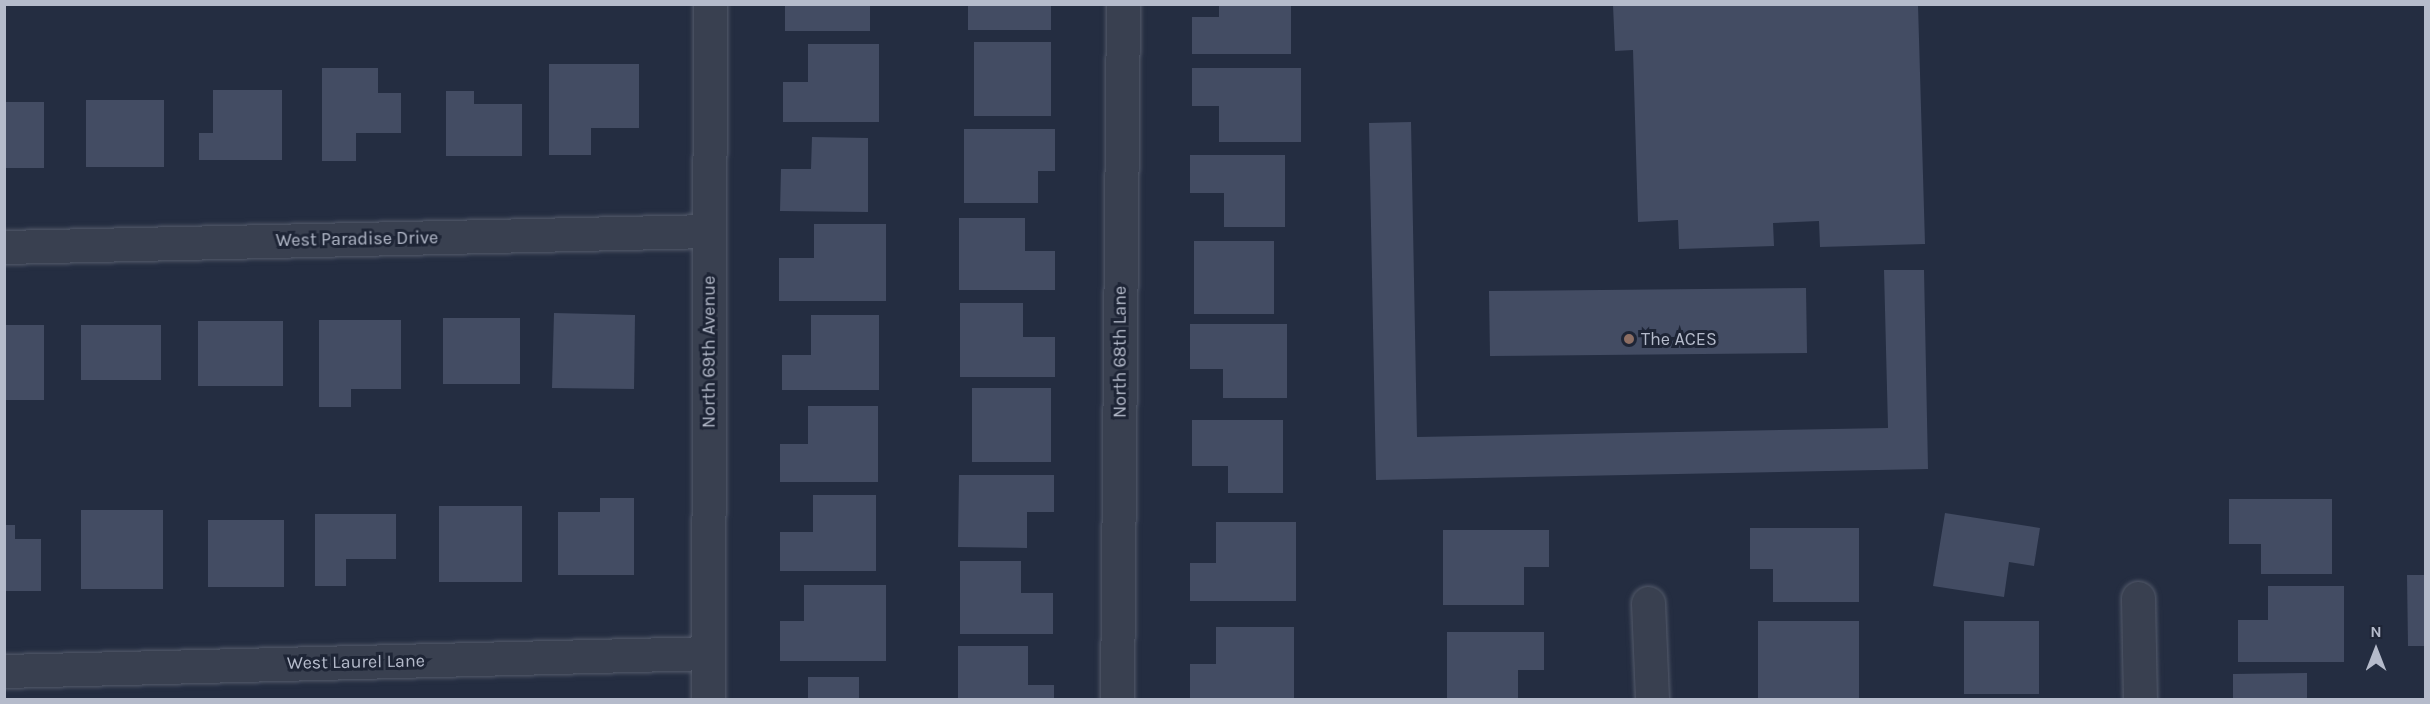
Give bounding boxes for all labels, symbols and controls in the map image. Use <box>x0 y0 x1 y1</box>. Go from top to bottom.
street label: West Paradise Drive <box>276 227 438 251</box>
street label: North 69th Avenue <box>698 276 720 428</box>
street label: North 68th Lane <box>1109 286 1131 418</box>
place label: The ACES <box>1641 328 1717 350</box>
marker: The ACES <box>1622 332 1636 346</box>
north arrow <box>2346 620 2406 680</box>
text: N <box>2370 622 2382 641</box>
street label: West Laurel Lane <box>287 650 425 674</box>

